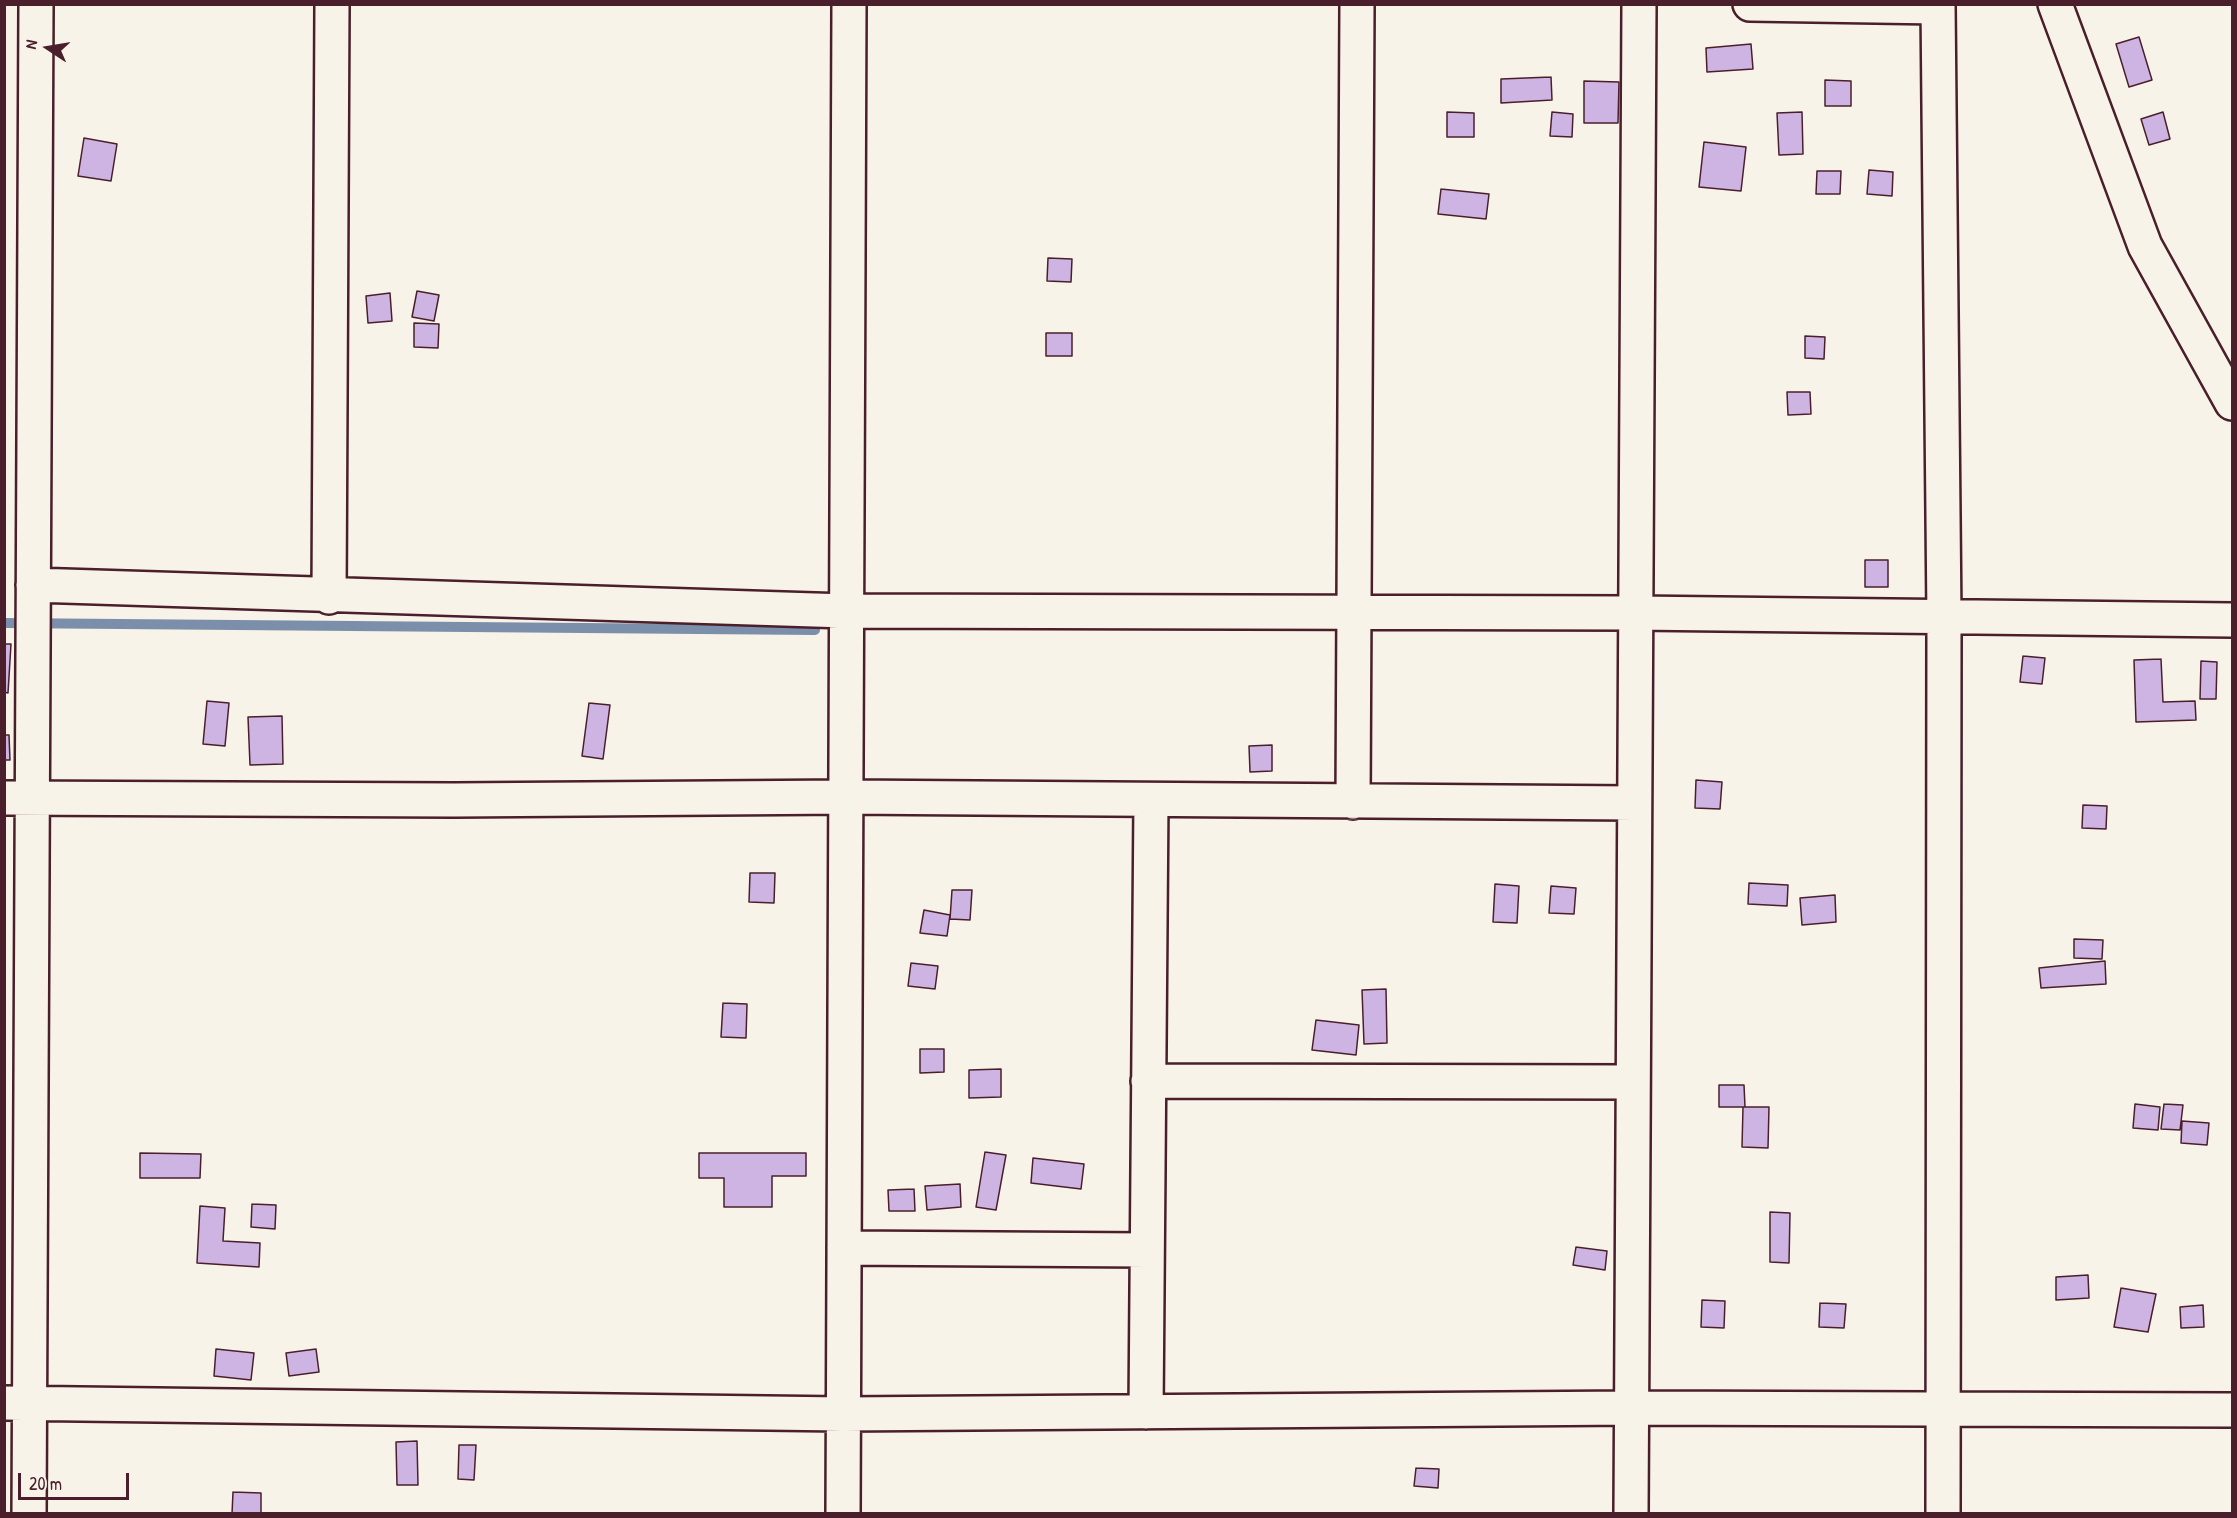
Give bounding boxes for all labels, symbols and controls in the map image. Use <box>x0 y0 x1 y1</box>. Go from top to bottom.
north arrow <box>18 18 78 78</box>
text: N <box>19 38 42 51</box>
scale bar <box>21 1461 132 1499</box>
text: 20 m <box>29 1471 62 1496</box>

